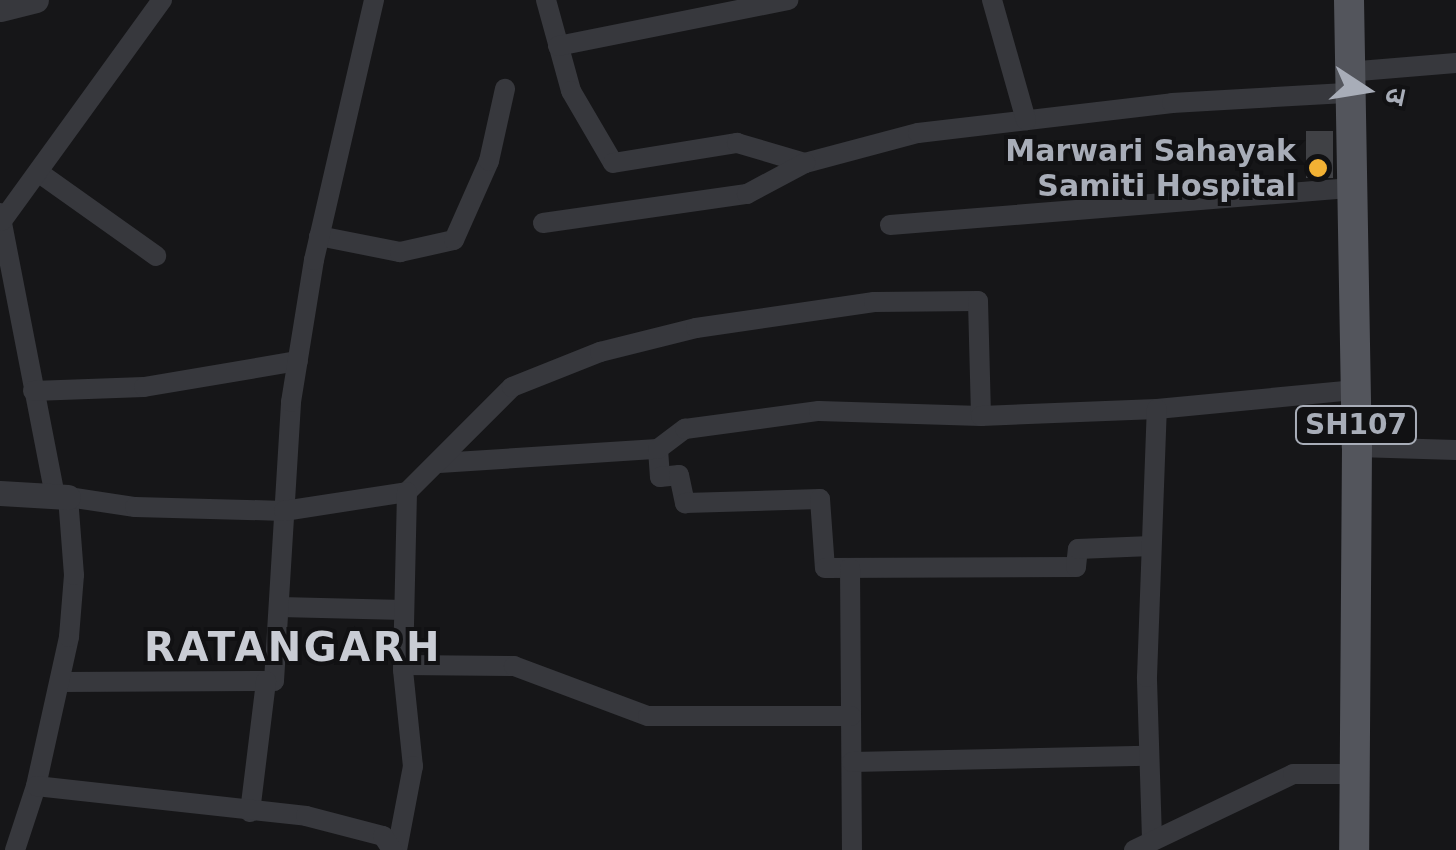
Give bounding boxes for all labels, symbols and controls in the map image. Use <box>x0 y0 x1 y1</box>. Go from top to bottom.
north arrow <box>1316 40 1416 140</box>
text: उ <box>1378 85 1414 108</box>
place label: Marwari Sahayak Samiti Hospital <box>1005 133 1296 204</box>
marker: Marwari Sahayak Samiti Hospital <box>1305 155 1331 181</box>
road number: SH107 <box>1294 402 1418 448</box>
district label: RATANGARH <box>144 623 442 671</box>

